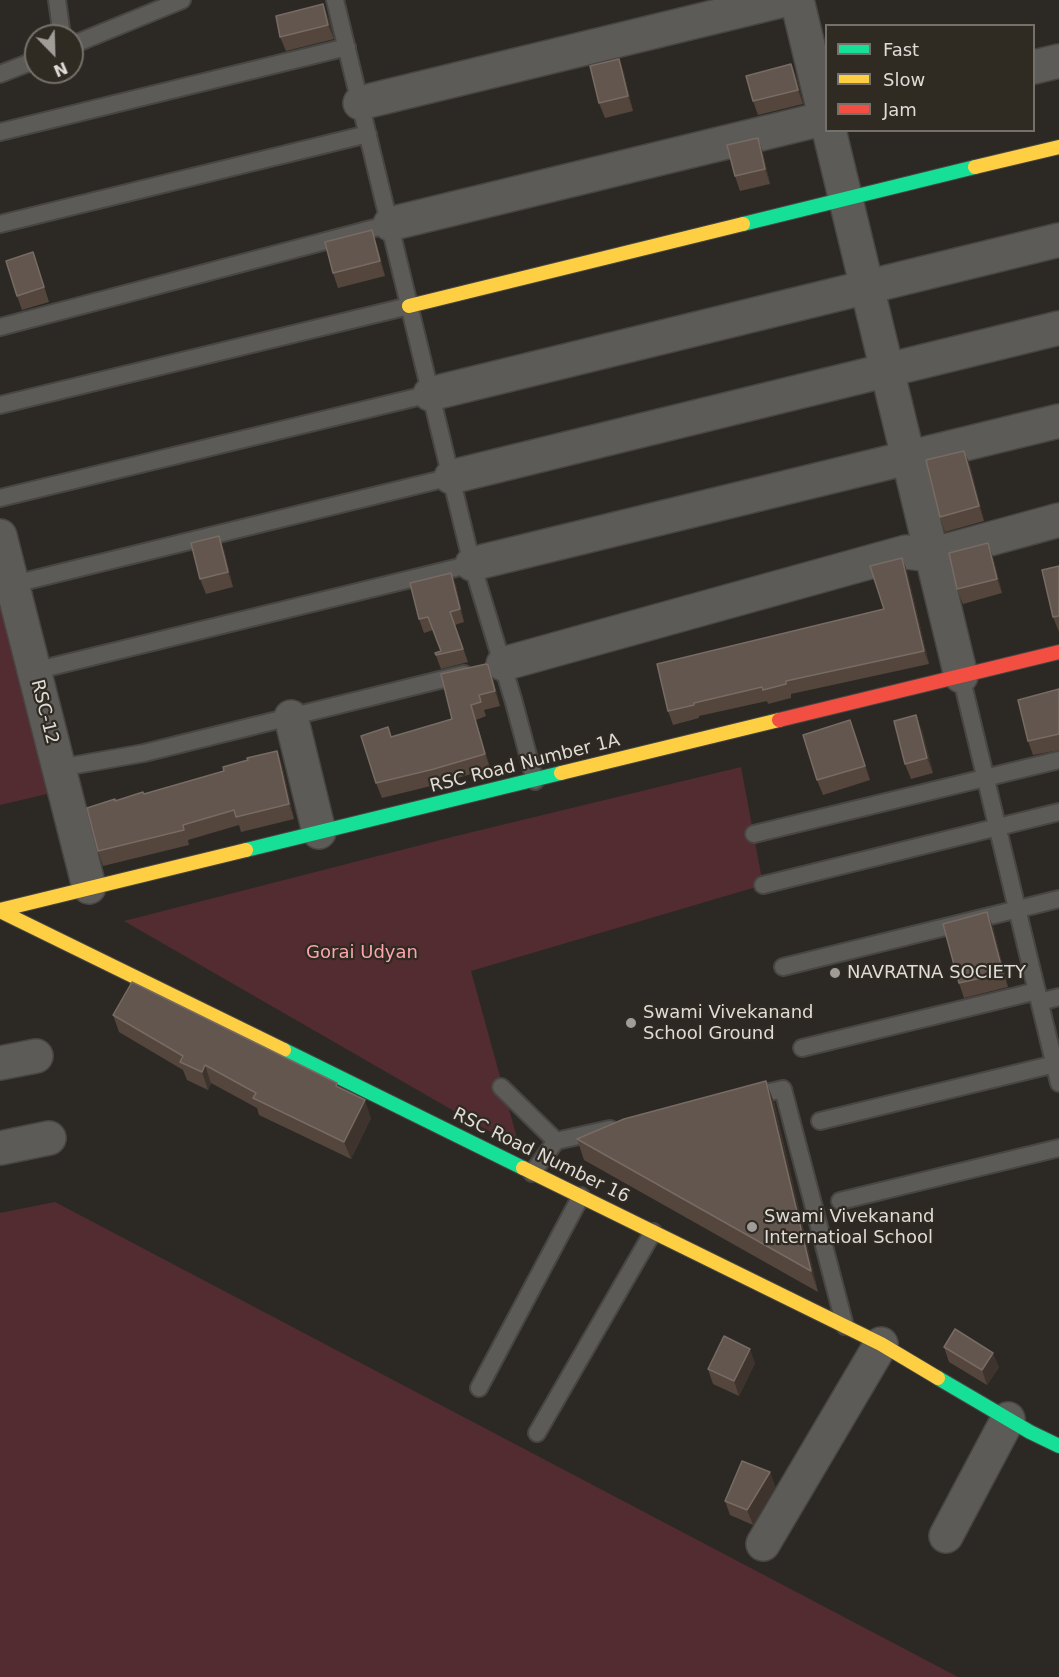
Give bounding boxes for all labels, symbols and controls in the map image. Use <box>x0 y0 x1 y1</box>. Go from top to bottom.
north arrow <box>24 24 84 84</box>
legend <box>825 24 1035 132</box>
text: Fast <box>883 39 919 60</box>
text: N <box>51 58 70 81</box>
text: Slow <box>883 69 925 90</box>
text: Jam <box>883 99 917 120</box>
street label: RSC-12 <box>26 677 62 747</box>
street label: RSC Road Number 1A <box>428 730 622 798</box>
park label: Gorai Udyan <box>306 942 418 964</box>
place label: NAVRATNA SOCIETY <box>847 962 1026 984</box>
marker: NAVRATNA SOCIETY <box>828 966 842 980</box>
place label: Swami Vivekanand School Ground <box>643 1002 813 1044</box>
marker: Swami Vivekanand School Ground <box>624 1016 638 1030</box>
street label: RSC Road Number 16 <box>449 1104 633 1208</box>
place label: Swami Vivekanand Internatioal School <box>764 1206 934 1248</box>
marker: Swami Vivekanand Internatioal School <box>745 1220 759 1234</box>

